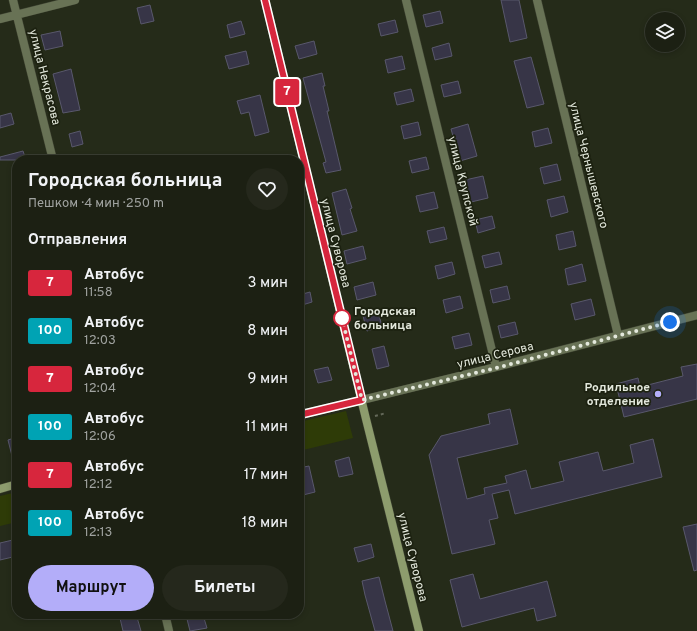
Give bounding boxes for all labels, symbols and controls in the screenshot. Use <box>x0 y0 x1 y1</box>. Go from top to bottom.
map controls <box>645 12 685 52</box>
button: layers <box>645 12 685 52</box>
street label: улица Некрасова <box>24 28 64 127</box>
line badge: 7 <box>274 79 300 105</box>
text: 7 <box>283 83 291 100</box>
street label: улица Чернышевского <box>565 100 612 230</box>
street label: улица Крупской <box>443 135 481 228</box>
button: heart <box>246 168 288 210</box>
text: Городская больница <box>28 169 222 193</box>
text: Пешком · 4 мин · 250 m <box>28 196 164 212</box>
street label: улица Суворова <box>316 197 354 290</box>
text: Отправления <box>28 231 127 250</box>
text: Автобус <box>84 266 144 285</box>
text: 7 <box>46 274 54 291</box>
text: 3 мин <box>247 274 288 293</box>
text: 11:58 <box>84 285 113 301</box>
place label: Городская больница <box>354 304 416 334</box>
marker: Городская больница <box>333 309 351 327</box>
your location <box>660 312 680 332</box>
text: Автобус <box>84 314 144 333</box>
text: 100 <box>38 322 62 339</box>
text: 8 мин <box>247 322 288 341</box>
text: 12:03 <box>84 333 116 349</box>
street label: улица Серова <box>455 339 535 373</box>
text: Автобус <box>84 362 144 381</box>
text: 7 <box>46 370 54 387</box>
text: 9 мин <box>248 370 288 389</box>
place label: Родильное отделение <box>584 380 650 410</box>
text: 12:04 <box>84 381 116 397</box>
marker: Родильное отделение <box>653 389 663 399</box>
text: Автобус <box>84 410 144 429</box>
text: 100 <box>38 418 62 435</box>
text: 11 мин <box>245 418 288 437</box>
text: 12:06 <box>84 429 116 445</box>
text: Автобус <box>84 458 144 477</box>
text: 7 <box>46 466 54 483</box>
text: 17 мин <box>244 466 288 485</box>
text: 12:12 <box>84 477 113 493</box>
text: Автобус <box>84 506 144 525</box>
street label: улица Суворова <box>393 511 431 604</box>
text: 100 <box>38 514 62 531</box>
text: 18 мин <box>242 514 288 533</box>
text: 12:13 <box>84 525 112 541</box>
button: Маршрут <box>28 565 154 611</box>
button: Билеты <box>162 565 288 611</box>

